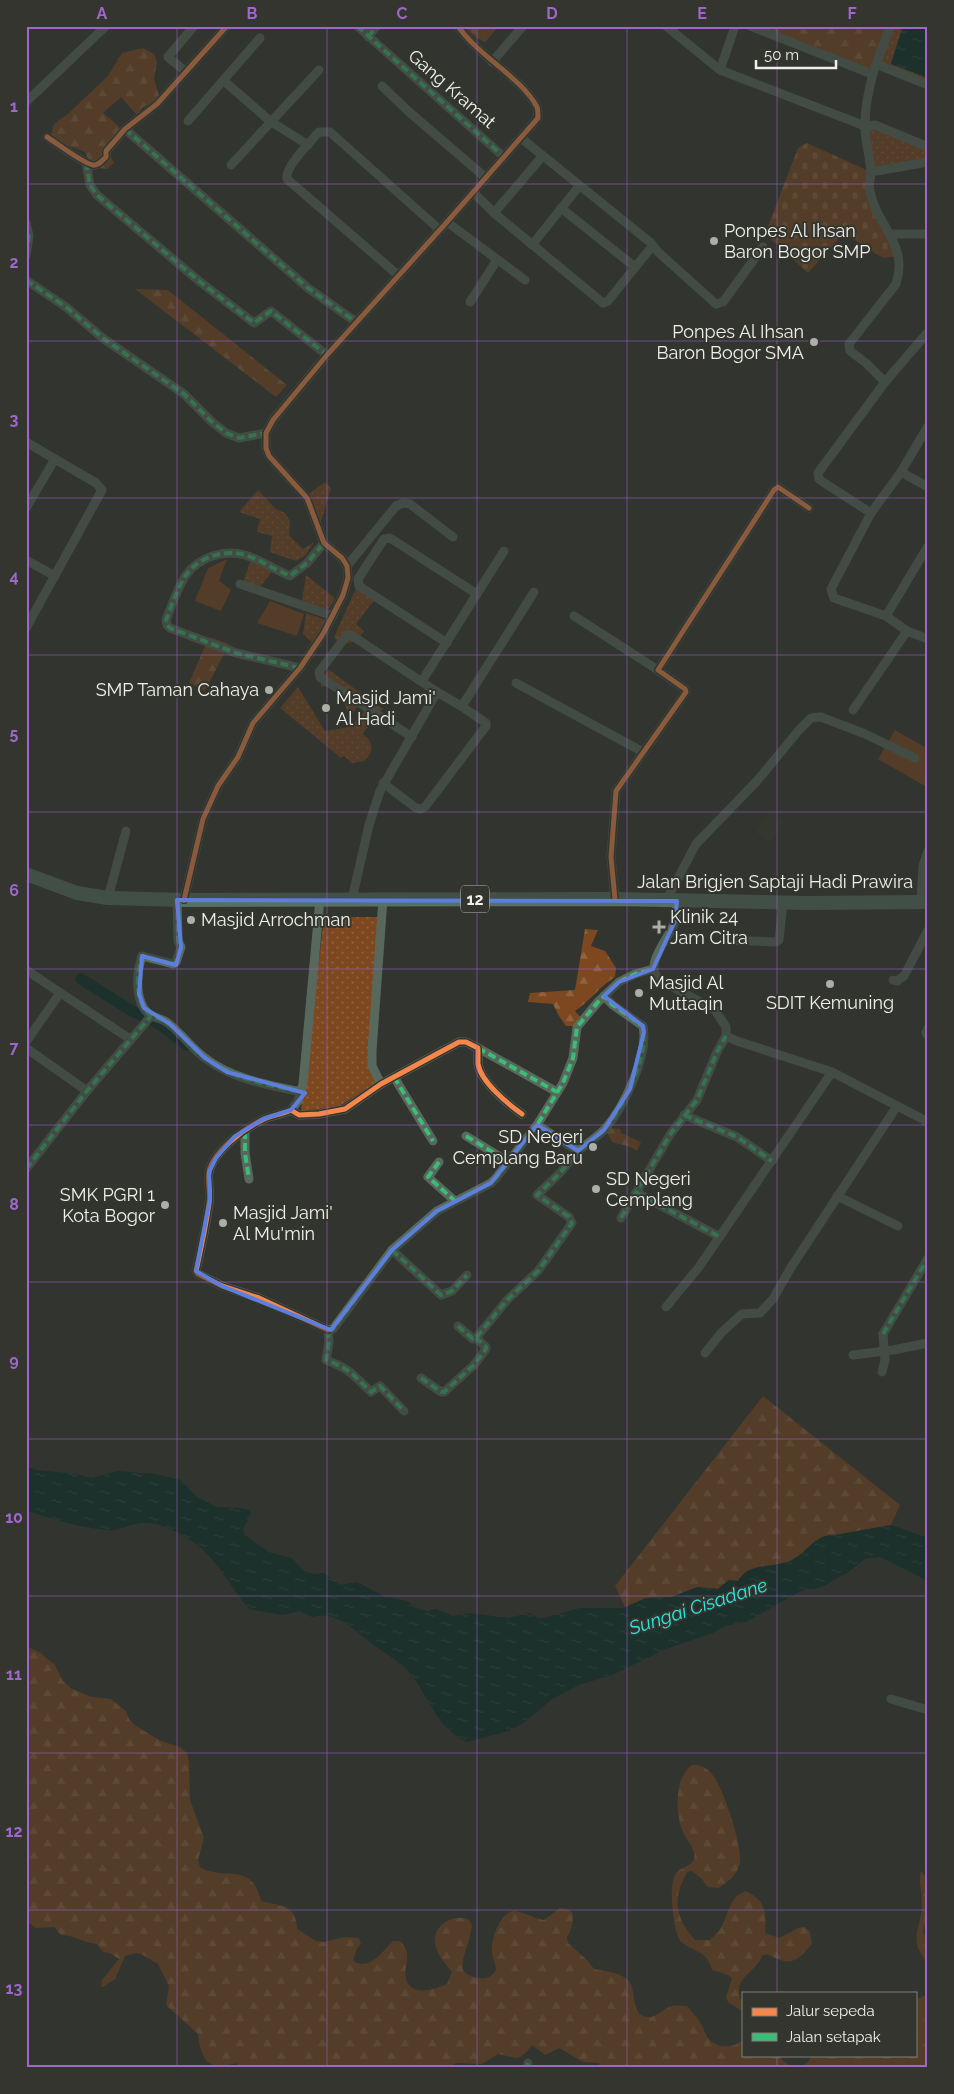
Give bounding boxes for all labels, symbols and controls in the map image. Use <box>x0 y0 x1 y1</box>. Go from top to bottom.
text: A <box>97 4 108 23</box>
text: B <box>247 4 258 23</box>
text: C <box>397 4 408 23</box>
text: D <box>546 4 558 23</box>
text: E <box>697 4 707 23</box>
text: F <box>847 4 857 23</box>
scale bar <box>756 38 836 70</box>
street label: Gang Kramat <box>404 45 500 132</box>
text: 50 m <box>764 46 799 64</box>
text: 1 <box>10 97 18 116</box>
place label: Ponpes Al Ihsan Baron Bogor SMP <box>724 220 871 262</box>
marker: Ponpes Al Ihsan Baron Bogor SMP <box>708 235 720 247</box>
text: 2 <box>9 253 19 272</box>
place label: Ponpes Al Ihsan Baron Bogor SMA <box>656 321 804 363</box>
marker: Ponpes Al Ihsan Baron Bogor SMA <box>808 336 820 348</box>
text: 3 <box>10 410 19 429</box>
text: 4 <box>9 567 19 586</box>
place label: SMP Taman Cahaya <box>96 679 259 700</box>
marker: SMP Taman Cahaya <box>263 684 275 696</box>
place label: Masjid Jami' Al Hadi <box>336 687 436 729</box>
marker: Masjid Jami' Al Hadi <box>320 702 332 714</box>
text: 5 <box>10 724 19 743</box>
street label: Jalan Brigjen Saptaji Hadi Prawira <box>637 871 913 892</box>
text: 6 <box>9 881 19 900</box>
road number: 12 <box>461 886 489 912</box>
place label: Klinik 24 Jam Citra <box>670 906 748 948</box>
place label: Masjid Arrochman <box>201 909 351 930</box>
marker: Masjid Arrochman <box>185 914 197 926</box>
marker: Klinik 24 Jam Citra <box>652 920 666 934</box>
place label: Masjid Al Muttaqin <box>649 972 724 1014</box>
marker: SDIT Kemuning <box>824 978 836 990</box>
marker: Masjid Al Muttaqin <box>633 987 645 999</box>
place label: SDIT Kemuning <box>766 992 894 1013</box>
text: 7 <box>10 1038 19 1057</box>
place label: SD Negeri Cemplang Baru <box>453 1126 583 1168</box>
marker: SD Negeri Cemplang Baru <box>587 1141 599 1153</box>
place label: SD Negeri Cemplang <box>606 1168 693 1210</box>
marker: SD Negeri Cemplang <box>590 1183 602 1195</box>
place label: SMK PGRI 1 Kota Bogor <box>60 1184 156 1226</box>
text: 8 <box>9 1195 19 1214</box>
marker: SMK PGRI 1 Kota Bogor <box>159 1199 171 1211</box>
place label: Masjid Jami' Al Mu'min <box>233 1202 333 1244</box>
marker: Masjid Jami' Al Mu'min <box>217 1217 229 1229</box>
text: 9 <box>9 1351 19 1370</box>
text: 10 <box>5 1508 23 1527</box>
water label: Sungai Cisadane <box>625 1573 770 1639</box>
text: 11 <box>6 1665 22 1684</box>
text: 12 <box>6 1822 22 1841</box>
text: 13 <box>6 1979 22 1998</box>
legend <box>742 1992 916 2056</box>
text: Jalur sepeda <box>786 2002 875 2020</box>
text: Jalan setapak <box>786 2028 881 2046</box>

